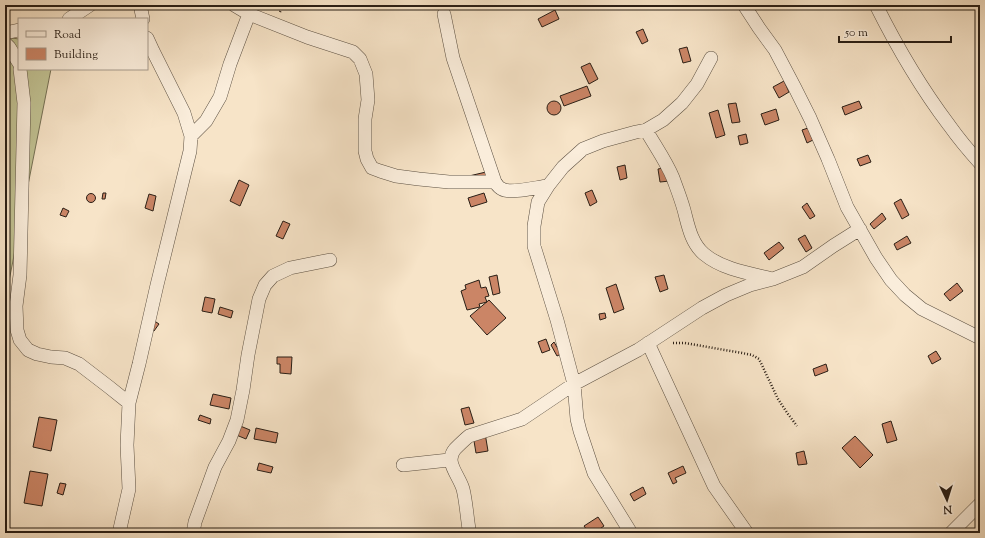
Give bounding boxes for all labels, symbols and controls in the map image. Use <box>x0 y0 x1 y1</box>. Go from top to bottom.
legend <box>18 18 148 70</box>
scale bar <box>839 18 951 44</box>
text: 50 m <box>844 24 868 42</box>
text: Road <box>54 26 81 44</box>
text: Building <box>54 46 98 64</box>
north arrow <box>927 480 967 520</box>
text: N <box>942 501 954 517</box>

